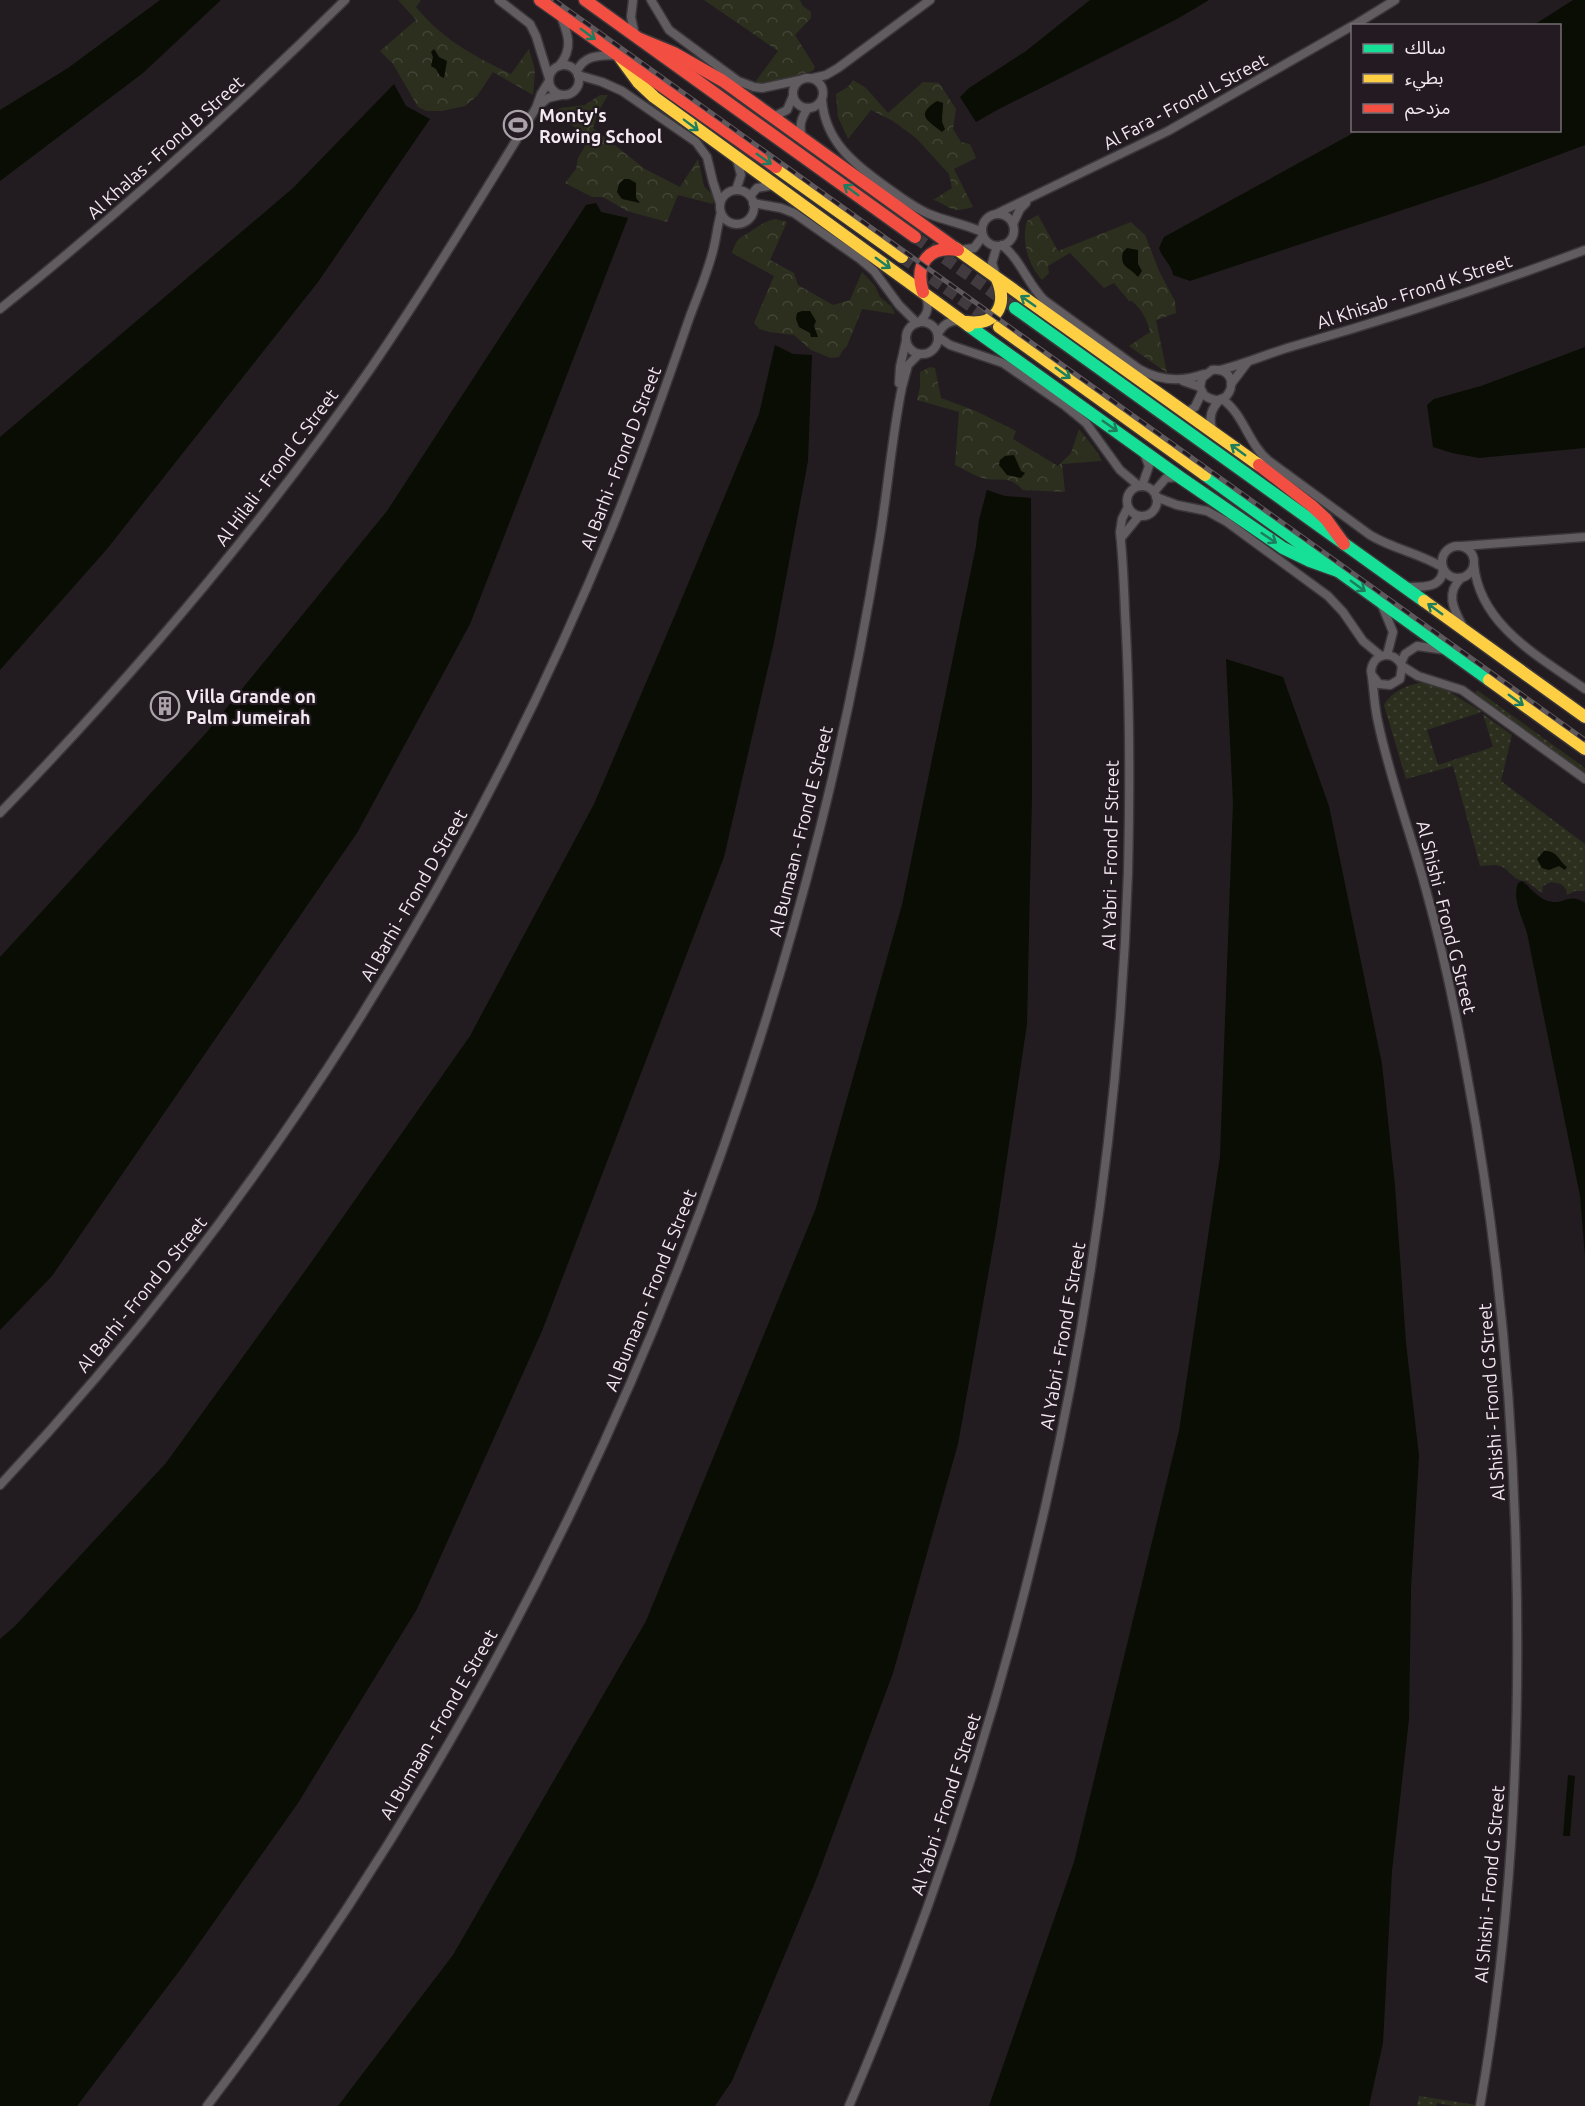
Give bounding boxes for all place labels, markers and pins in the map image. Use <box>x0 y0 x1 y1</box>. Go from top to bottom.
place label: Monty's Rowing School <box>539 105 663 146</box>
sports icon: Monty's Rowing School <box>502 109 534 141</box>
place label: Villa Grande on Palm Jumeirah <box>186 686 316 727</box>
building icon: Villa Grande on Palm Jumeirah <box>149 690 181 722</box>

